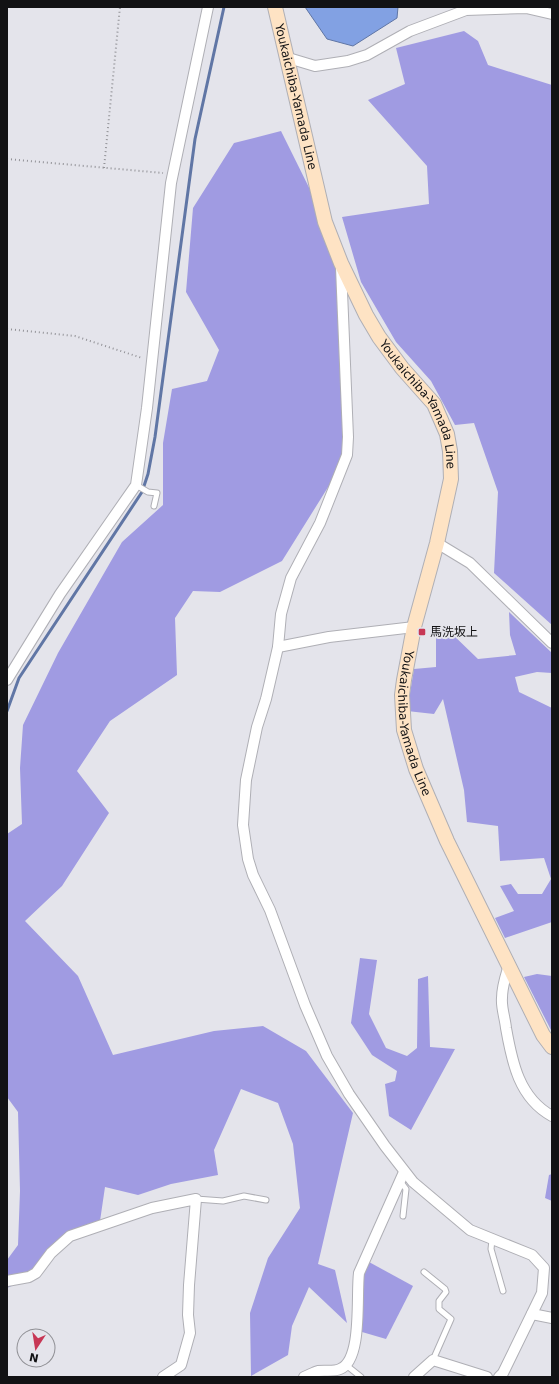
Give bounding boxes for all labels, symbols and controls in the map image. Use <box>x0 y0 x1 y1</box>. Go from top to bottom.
street label: Youkaichiba-Yamada Line <box>272 21 320 171</box>
street label: Youkaichiba-Yamada Line <box>376 336 458 469</box>
place label: 馬洗坂上 <box>430 625 478 639</box>
marker: 馬洗坂上 <box>417 627 427 637</box>
street label: Youkaichiba-Yamada Line <box>395 648 434 798</box>
north arrow <box>16 1328 56 1368</box>
text: N <box>28 1350 40 1365</box>

